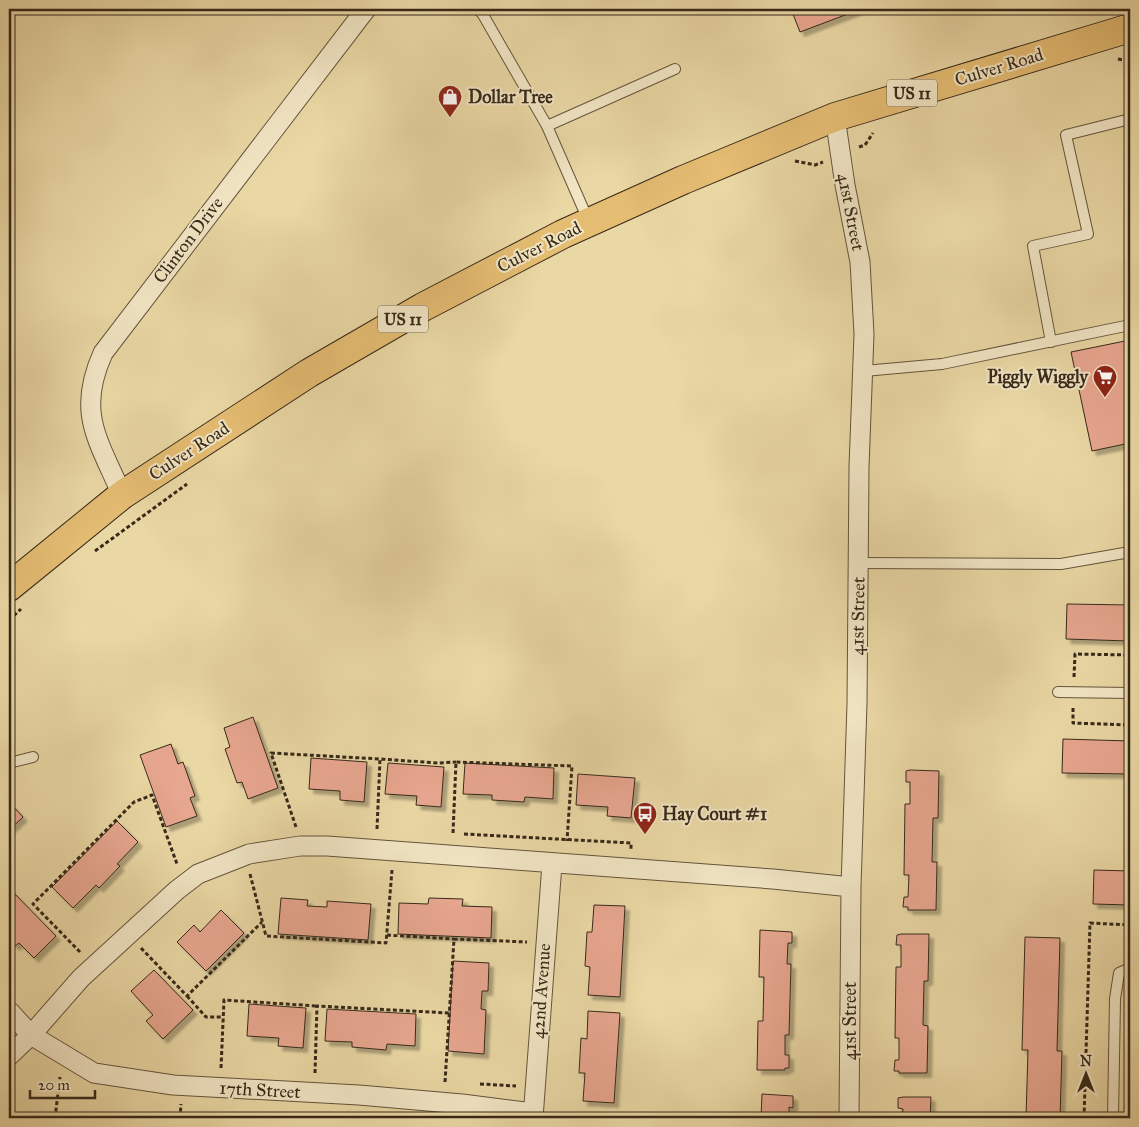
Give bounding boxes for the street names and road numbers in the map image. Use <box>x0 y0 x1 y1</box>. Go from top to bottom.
street label: Culver Road <box>952 43 1046 91</box>
road number: US 11 <box>887 80 937 106</box>
street label: 41st Street <box>833 171 869 253</box>
street label: Clinton Drive <box>148 192 228 288</box>
street label: Culver Road <box>493 216 585 278</box>
road number: US 11 <box>378 306 428 332</box>
street label: Culver Road <box>145 417 233 485</box>
street label: 41st Street <box>846 576 870 656</box>
street label: 42nd Avenue <box>527 943 555 1039</box>
street label: 41st Street <box>839 981 861 1060</box>
street label: 17th Street <box>219 1077 302 1103</box>

